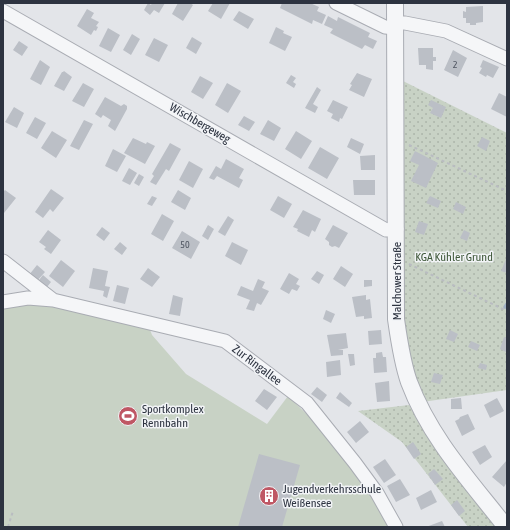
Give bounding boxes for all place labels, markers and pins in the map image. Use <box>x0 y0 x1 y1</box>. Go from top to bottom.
place label: Sportkomplex Rennbahn <box>142 402 204 430</box>
sports icon: Sportkomplex Rennbahn <box>117 405 139 427</box>
place label: Jugendverkehrsschule Weißensee <box>283 482 381 510</box>
building icon: Jugendverkehrsschule Weißensee <box>258 485 280 507</box>

